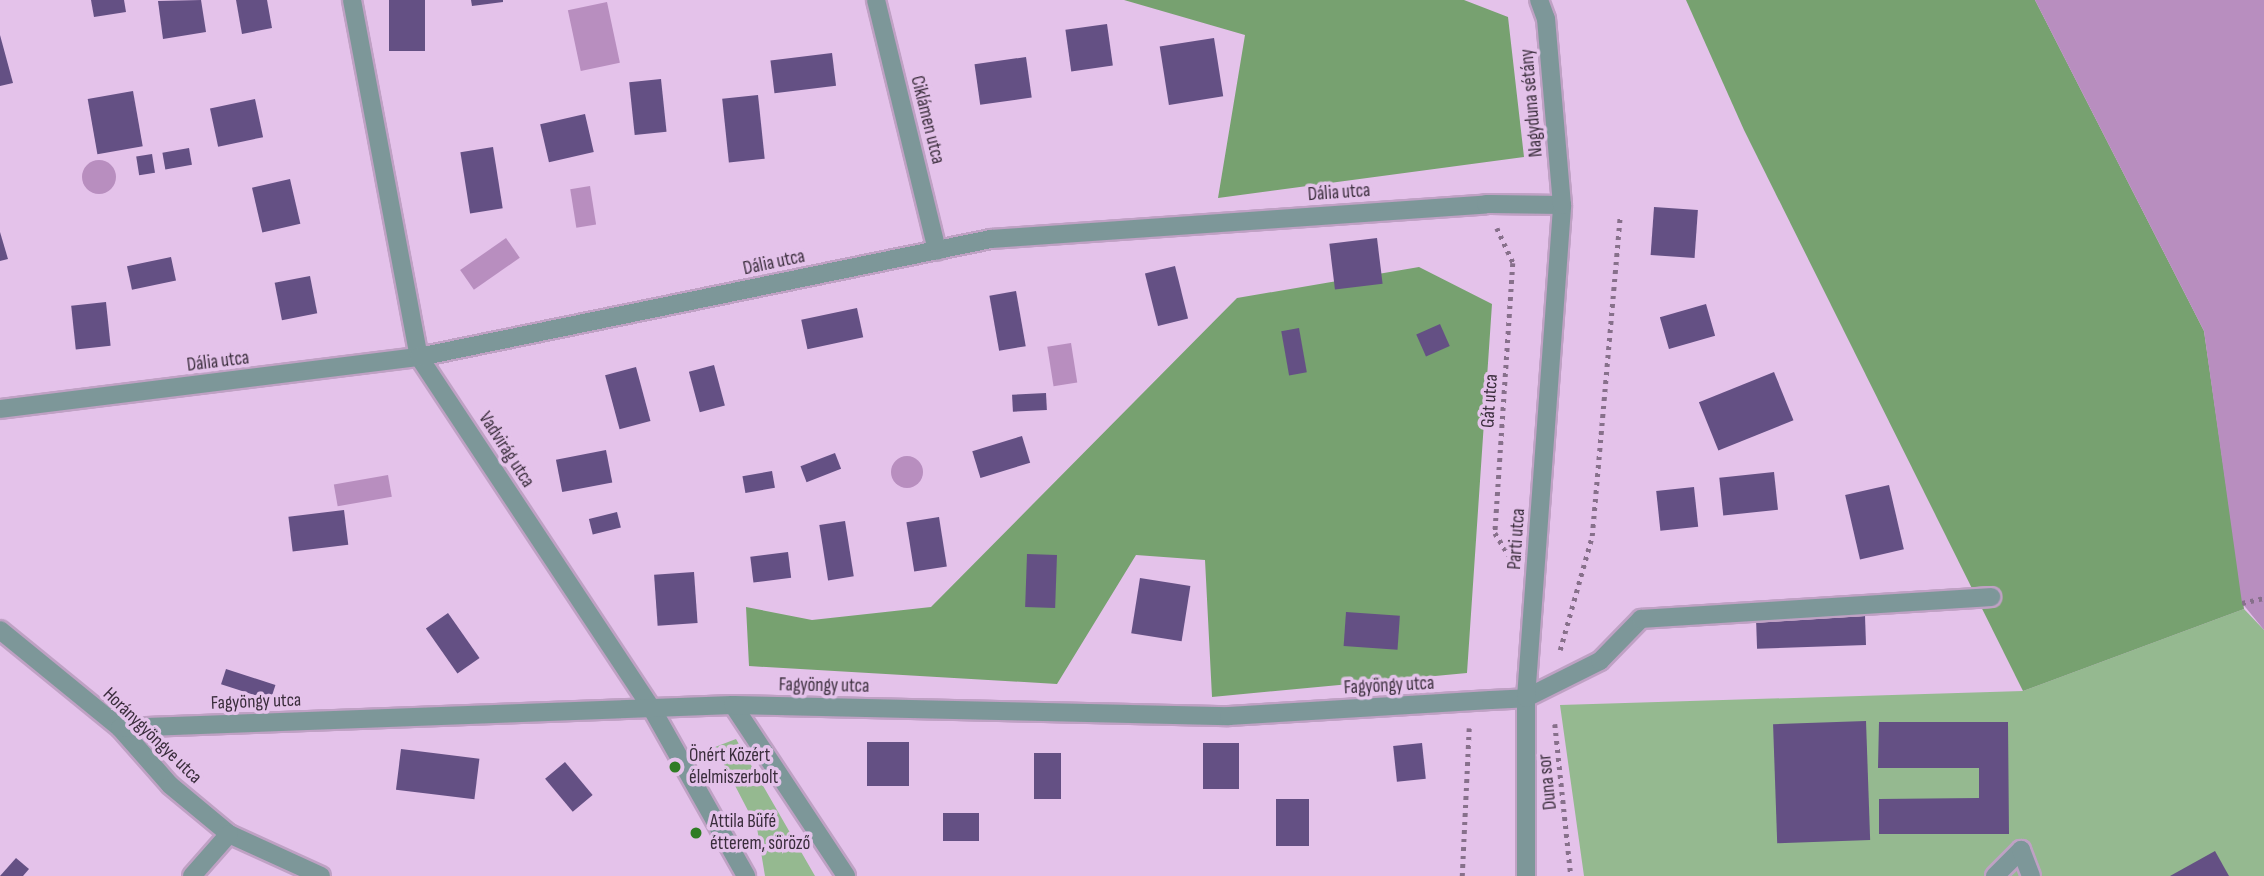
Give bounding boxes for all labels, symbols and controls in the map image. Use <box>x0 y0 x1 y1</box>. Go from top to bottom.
street label: Nagyduna sétány <box>1516 48 1548 158</box>
street label: Ciklámen utca <box>905 74 949 166</box>
street label: Dália utca <box>1307 179 1371 207</box>
street label: Dália utca <box>741 245 807 281</box>
street label: Dália utca <box>186 347 250 377</box>
street label: Gát utca <box>1477 373 1503 429</box>
street label: Vadvirág utca <box>473 408 539 492</box>
street label: Parti utca <box>1503 508 1531 570</box>
street label: Fagyöngy utca <box>1343 672 1435 700</box>
street label: Fagyöngy utca <box>779 674 869 698</box>
street label: Horánygyöngye utca <box>98 683 206 789</box>
street label: Fagyöngy utca <box>210 689 302 715</box>
place label: Önért Közért élelmiszerbolt <box>689 745 778 789</box>
street label: Duna sor <box>1534 753 1562 811</box>
marker: Önért Közért élelmiszerbolt <box>667 759 683 775</box>
place label: Attila Büfé étterem, söröző <box>710 811 810 855</box>
marker: Attila Büfé étterem, söröző <box>688 825 704 841</box>

